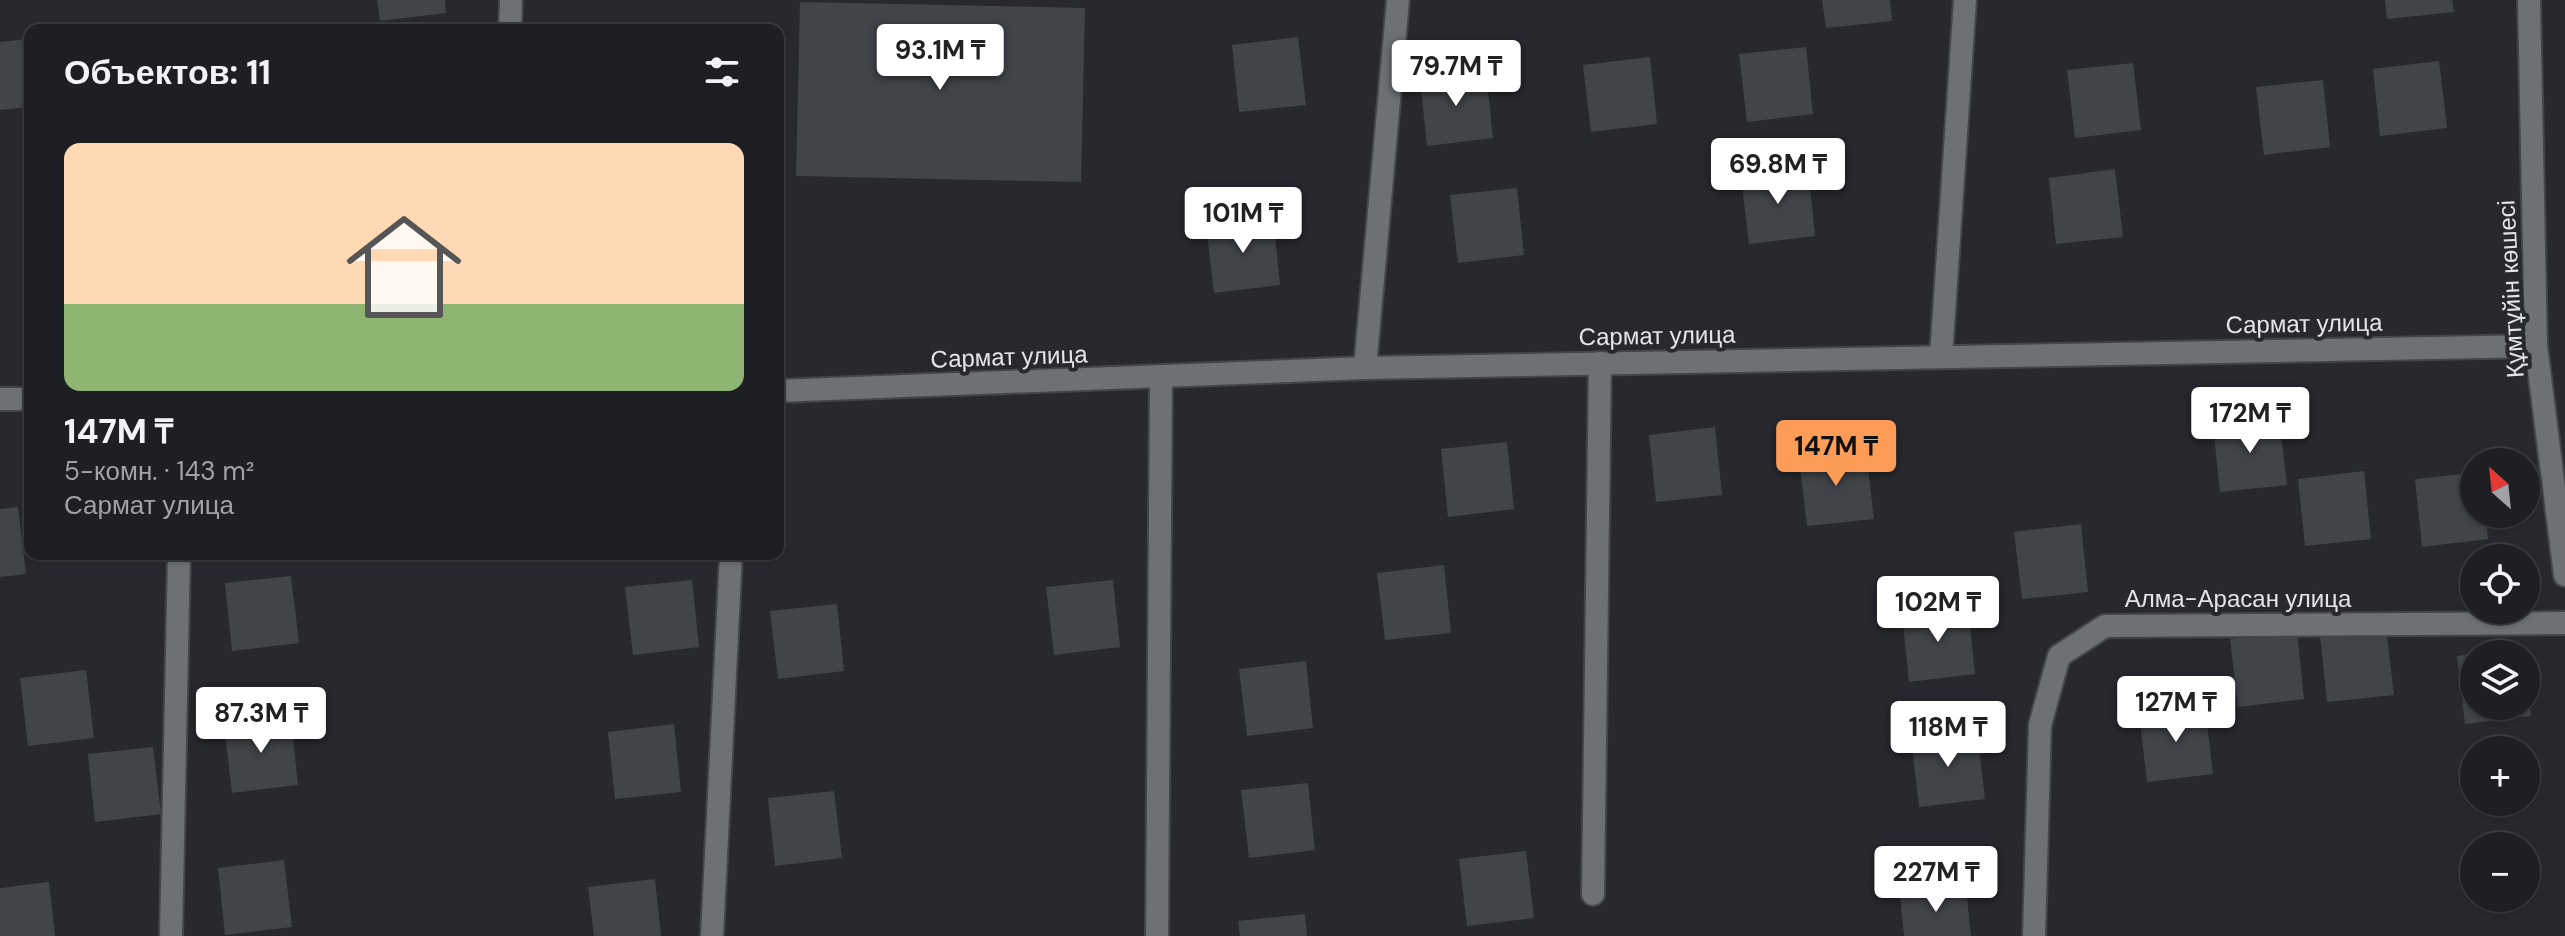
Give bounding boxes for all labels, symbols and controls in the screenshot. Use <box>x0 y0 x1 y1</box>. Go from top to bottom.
pin: 93.1M ₸ <box>866 24 1014 92</box>
text: 93.1M ₸ <box>895 33 985 67</box>
pin: 79.7M ₸ <box>1382 40 1530 108</box>
text: 79.7M ₸ <box>1410 49 1502 83</box>
text: Объектов: 11 <box>64 50 271 95</box>
icon: filters <box>700 50 744 94</box>
pin: 69.8M ₸ <box>1704 138 1852 206</box>
text: 69.8M ₸ <box>1729 147 1827 181</box>
pin: 101M ₸ <box>1178 187 1308 255</box>
icon: home <box>332 195 476 339</box>
text: 101M ₸ <box>1203 196 1283 230</box>
street label: Құмтұйiн көшесі <box>2490 199 2531 379</box>
street label: Сармат улица <box>2225 307 2383 340</box>
street label: Сармат улица <box>1578 319 1736 352</box>
street label: Сармат улица <box>930 338 1089 375</box>
pin: 172M ₸ <box>2185 387 2315 455</box>
text: 172M ₸ <box>2209 396 2291 430</box>
text: 147M ₸ <box>64 409 173 454</box>
pin: 147M ₸ <box>1771 420 1901 488</box>
text: 147M ₸ <box>1794 429 1878 463</box>
north arrow <box>2460 448 2540 528</box>
map controls <box>2460 448 2540 912</box>
text: 5-комн. · 143 m² <box>64 454 254 488</box>
text: Сармат улица <box>64 488 234 522</box>
button: locate <box>2460 544 2540 624</box>
pin: 102M ₸ <box>1873 576 2003 644</box>
street label: Алма-Арасан улица <box>2125 583 2352 614</box>
text: 102M ₸ <box>1895 585 1981 619</box>
button: layers <box>2460 640 2540 720</box>
pin: 127M ₸ <box>2111 676 2241 744</box>
text: 127M ₸ <box>2135 685 2217 719</box>
pin: 87.3M ₸ <box>187 687 335 755</box>
text: 87.3M ₸ <box>214 696 308 730</box>
pin: 118M ₸ <box>1883 701 2013 769</box>
text: 118M ₸ <box>1909 710 1987 744</box>
button: + <box>2460 736 2540 816</box>
button: − <box>2460 832 2540 912</box>
pin: 227M ₸ <box>1871 846 2001 914</box>
text: 227M ₸ <box>1892 855 1980 889</box>

